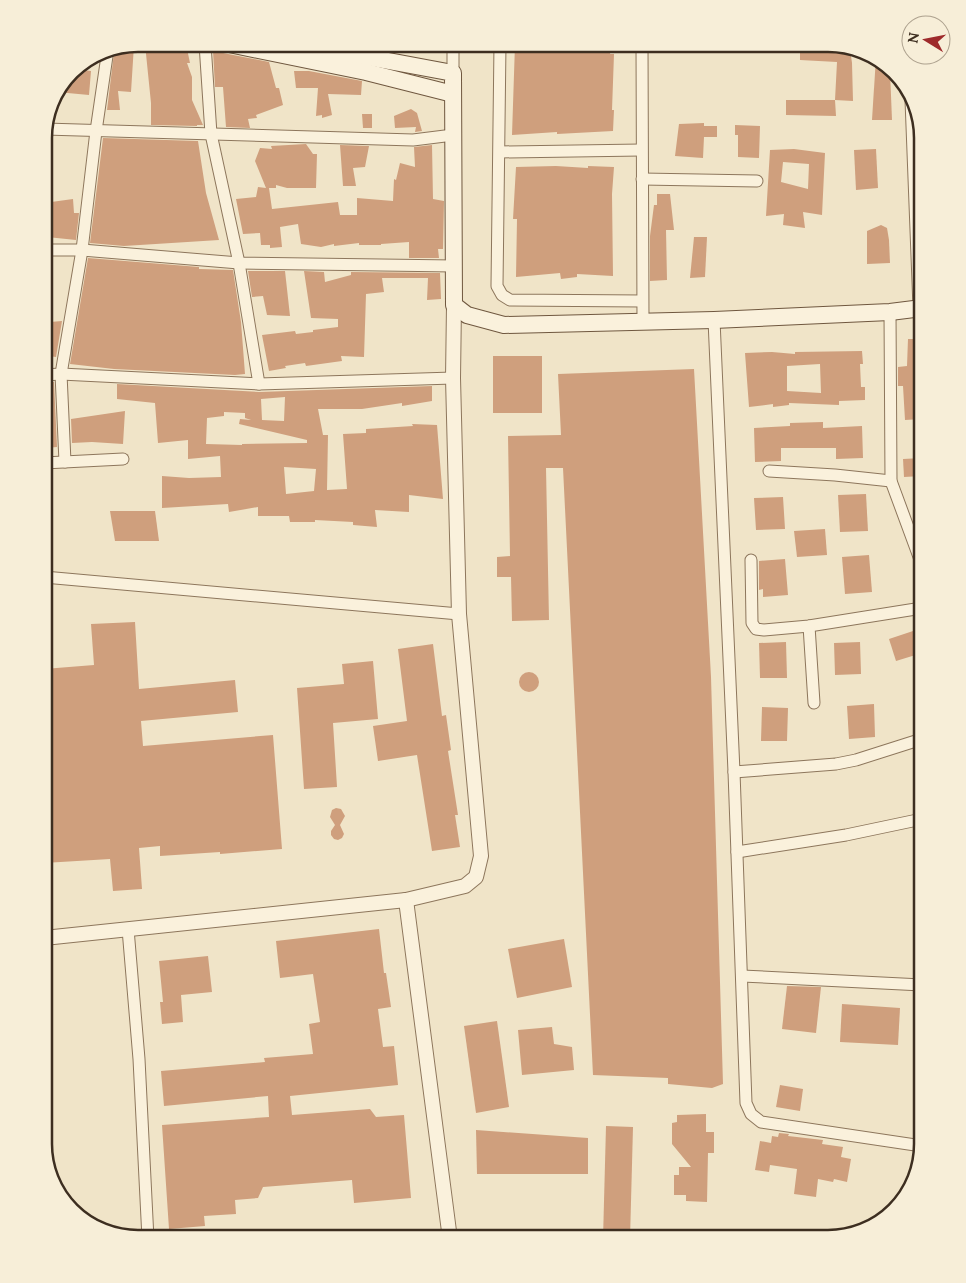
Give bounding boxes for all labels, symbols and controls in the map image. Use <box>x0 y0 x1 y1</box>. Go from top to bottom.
north arrow <box>901 15 951 65</box>
text: N <box>903 31 923 45</box>

